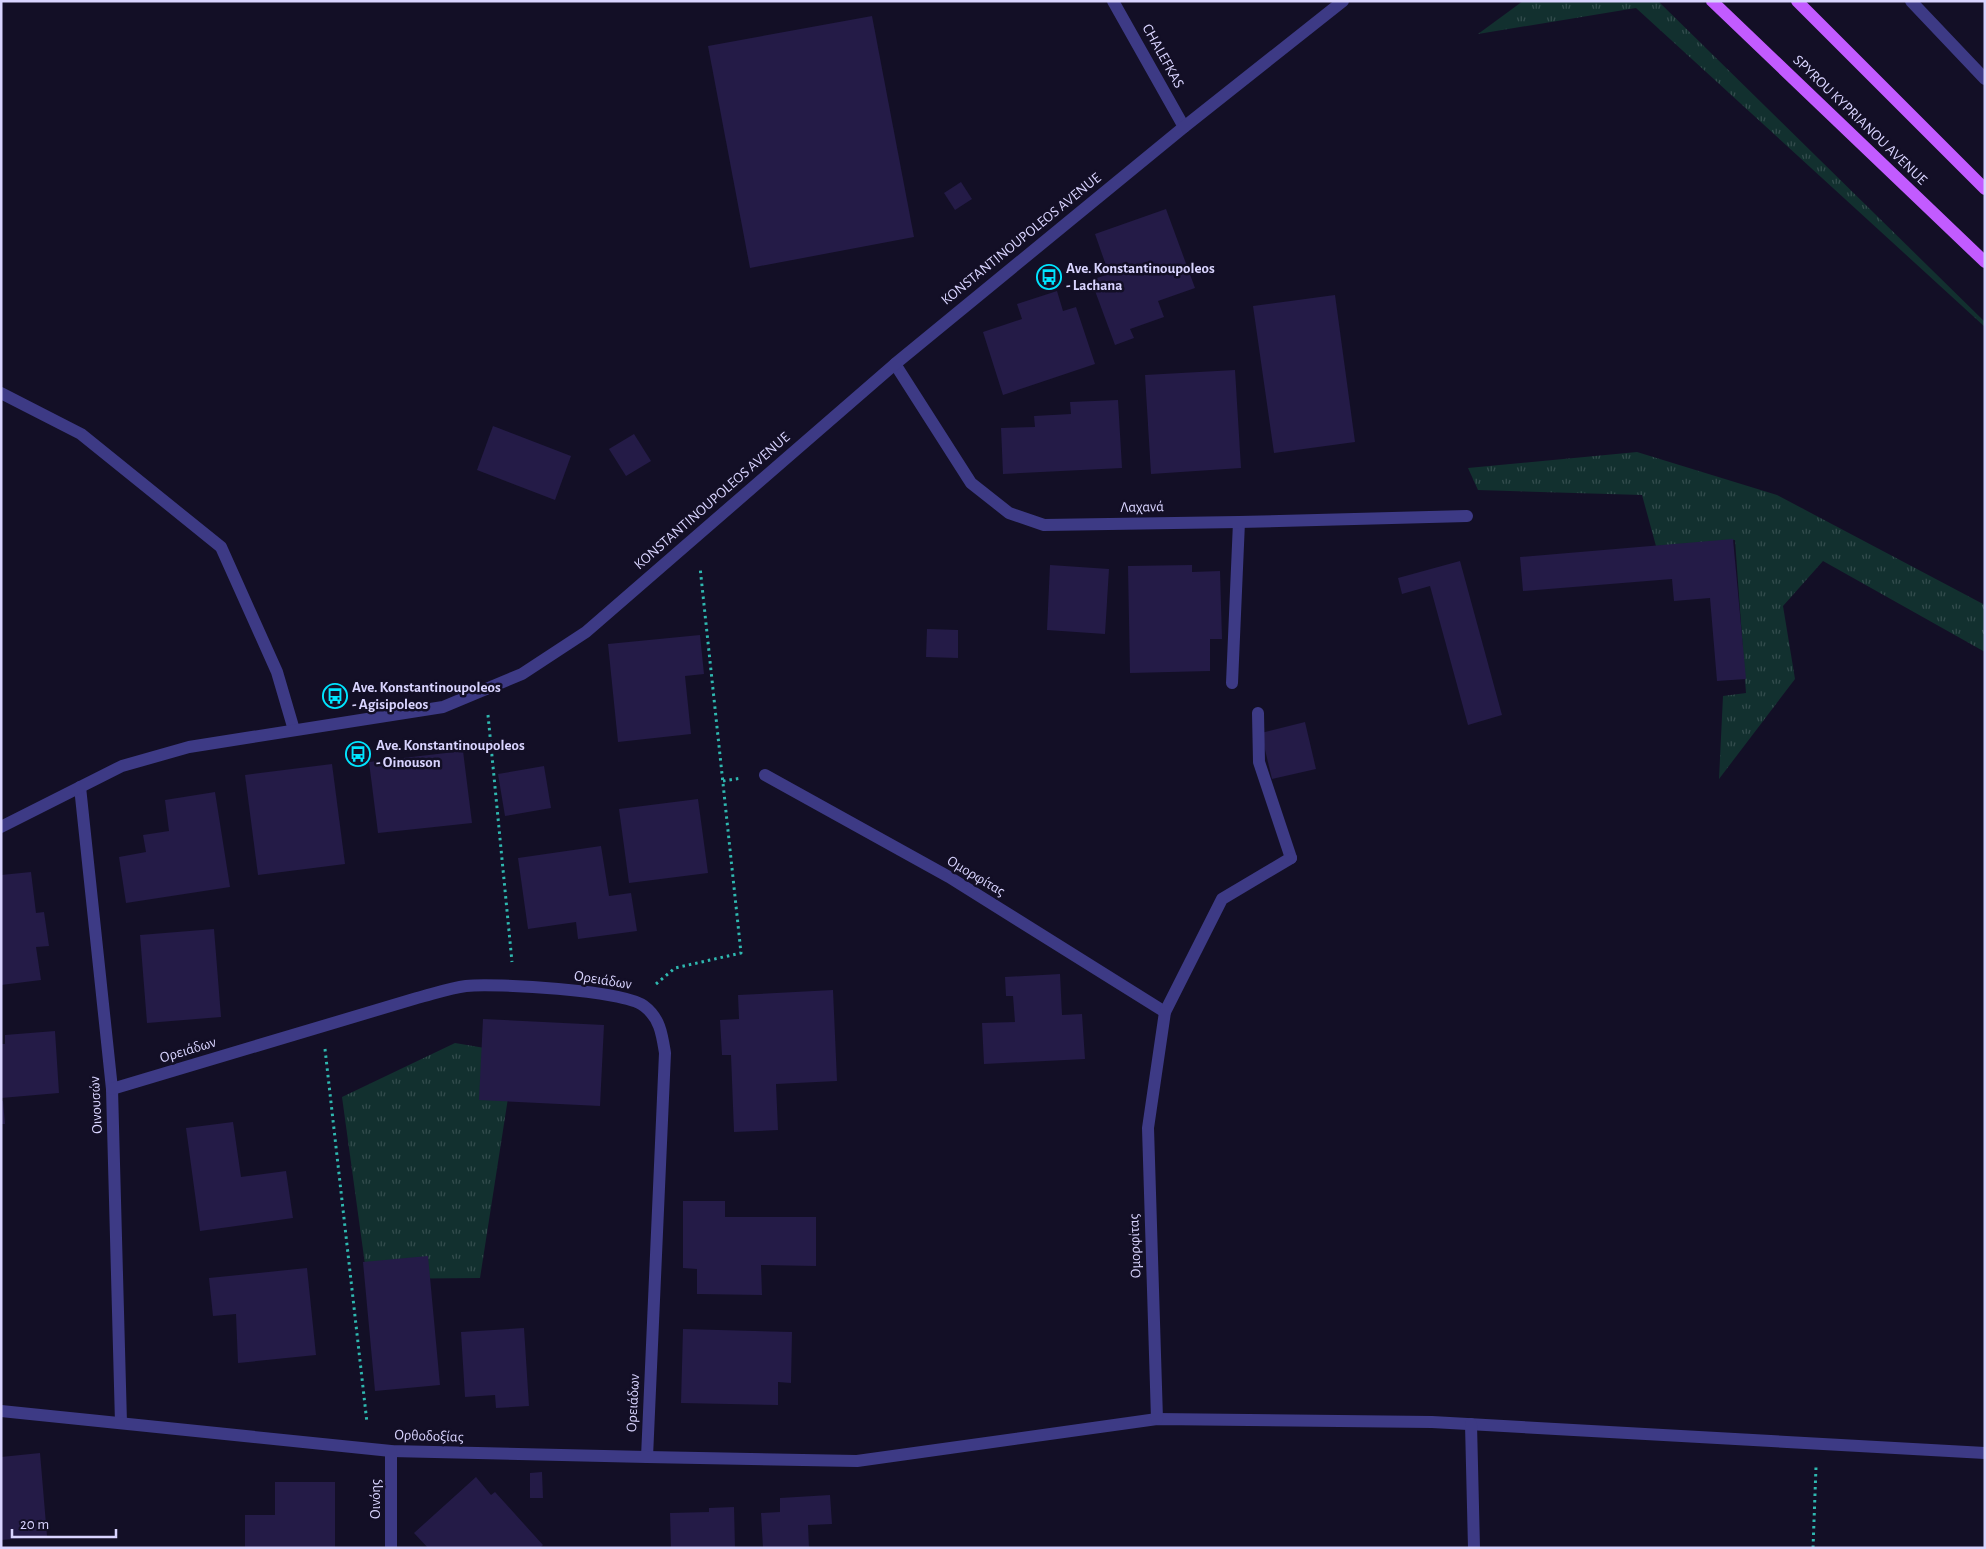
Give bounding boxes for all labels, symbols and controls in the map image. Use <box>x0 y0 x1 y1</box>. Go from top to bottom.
street label: CHALEFKAS <box>1139 21 1187 91</box>
street label: SPYROU KYPRIANOU AVENUE <box>1790 52 1930 188</box>
street label: KONSTANTINOUPOLEOS AVENUE <box>938 170 1104 308</box>
place label: Ave. Konstantinoupoleos - Lachana <box>1066 261 1215 293</box>
bus stop icon: Ave. Konstantinoupoleos - Lachana <box>1036 264 1062 290</box>
street label: KONSTANTINOUPOLEOS AVENUE <box>631 430 793 572</box>
street label: Λαχανά <box>1120 499 1164 515</box>
place label: Ave. Konstantinoupoleos - Agisipoleos <box>352 680 501 712</box>
bus stop icon: Ave. Konstantinoupoleos - Agisipoleos <box>322 683 348 709</box>
place label: Ave. Konstantinoupoleos - Oinouson <box>376 738 525 770</box>
bus stop icon: Ave. Konstantinoupoleos - Oinouson <box>345 741 371 767</box>
street label: Ομορφίτας <box>944 853 1008 899</box>
street label: Ορειάδων <box>573 968 633 992</box>
street label: Ορειάδων <box>158 1034 218 1066</box>
street label: Οινουσών <box>87 1076 105 1134</box>
street label: Ομορφίτας <box>1126 1213 1144 1279</box>
street label: Ορειάδων <box>624 1374 642 1432</box>
street label: Ορθοδοξίας <box>394 1427 464 1445</box>
street label: Οινόης <box>368 1479 383 1519</box>
scale bar <box>12 1506 116 1538</box>
text: 20 m <box>20 1517 49 1532</box>

